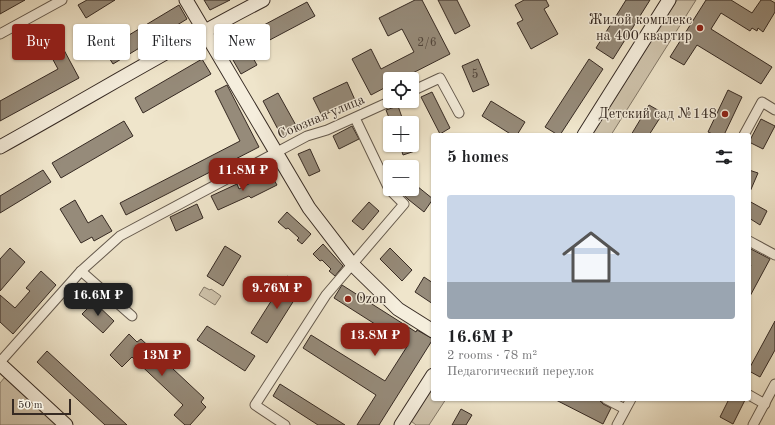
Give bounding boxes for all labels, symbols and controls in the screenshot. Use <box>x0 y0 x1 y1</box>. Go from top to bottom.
place label: Жилой комплекс на 400 квартир <box>589 13 692 43</box>
marker: Жилой комплекс на 400 квартир <box>695 23 705 33</box>
chip: Buy <box>12 24 65 60</box>
chip: Rent <box>73 24 130 60</box>
chip: Filters <box>138 24 206 60</box>
chip: New <box>214 24 270 60</box>
house number: 2/6 <box>417 37 437 49</box>
house number: 5 <box>472 68 479 81</box>
map controls <box>383 72 419 196</box>
button: locate <box>383 72 419 108</box>
street label: Союзная улица <box>275 92 367 142</box>
place label: Детский сад №148 <box>598 107 717 121</box>
marker: Детский сад №148 <box>720 109 730 119</box>
button: + <box>383 116 419 152</box>
icon: filters <box>713 146 735 168</box>
text: 5 homes <box>447 149 509 166</box>
pin: 11.8M ₽ <box>206 158 280 192</box>
button: − <box>383 160 419 196</box>
text: 11.8M ₽ <box>218 164 268 177</box>
icon: home <box>555 221 627 293</box>
pin: 9.76M ₽ <box>240 276 314 310</box>
text: 9.76M ₽ <box>252 282 302 295</box>
pin: 16.6M ₽ <box>61 283 135 317</box>
text: 16.6M ₽ <box>73 289 123 302</box>
place label: Ozon <box>356 292 387 306</box>
marker: Ozon <box>343 294 353 304</box>
pin: 13.8M ₽ <box>338 323 412 357</box>
text: 13.8M ₽ <box>350 329 400 342</box>
text: 16.6M ₽ <box>447 329 513 346</box>
pin: 13M ₽ <box>134 343 190 377</box>
text: 13M ₽ <box>142 349 182 362</box>
text: 2 rooms · 78 m² <box>447 349 537 362</box>
text: Педагогический переулок <box>447 365 594 378</box>
scale bar <box>12 397 71 416</box>
text: 50 m <box>18 400 43 411</box>

